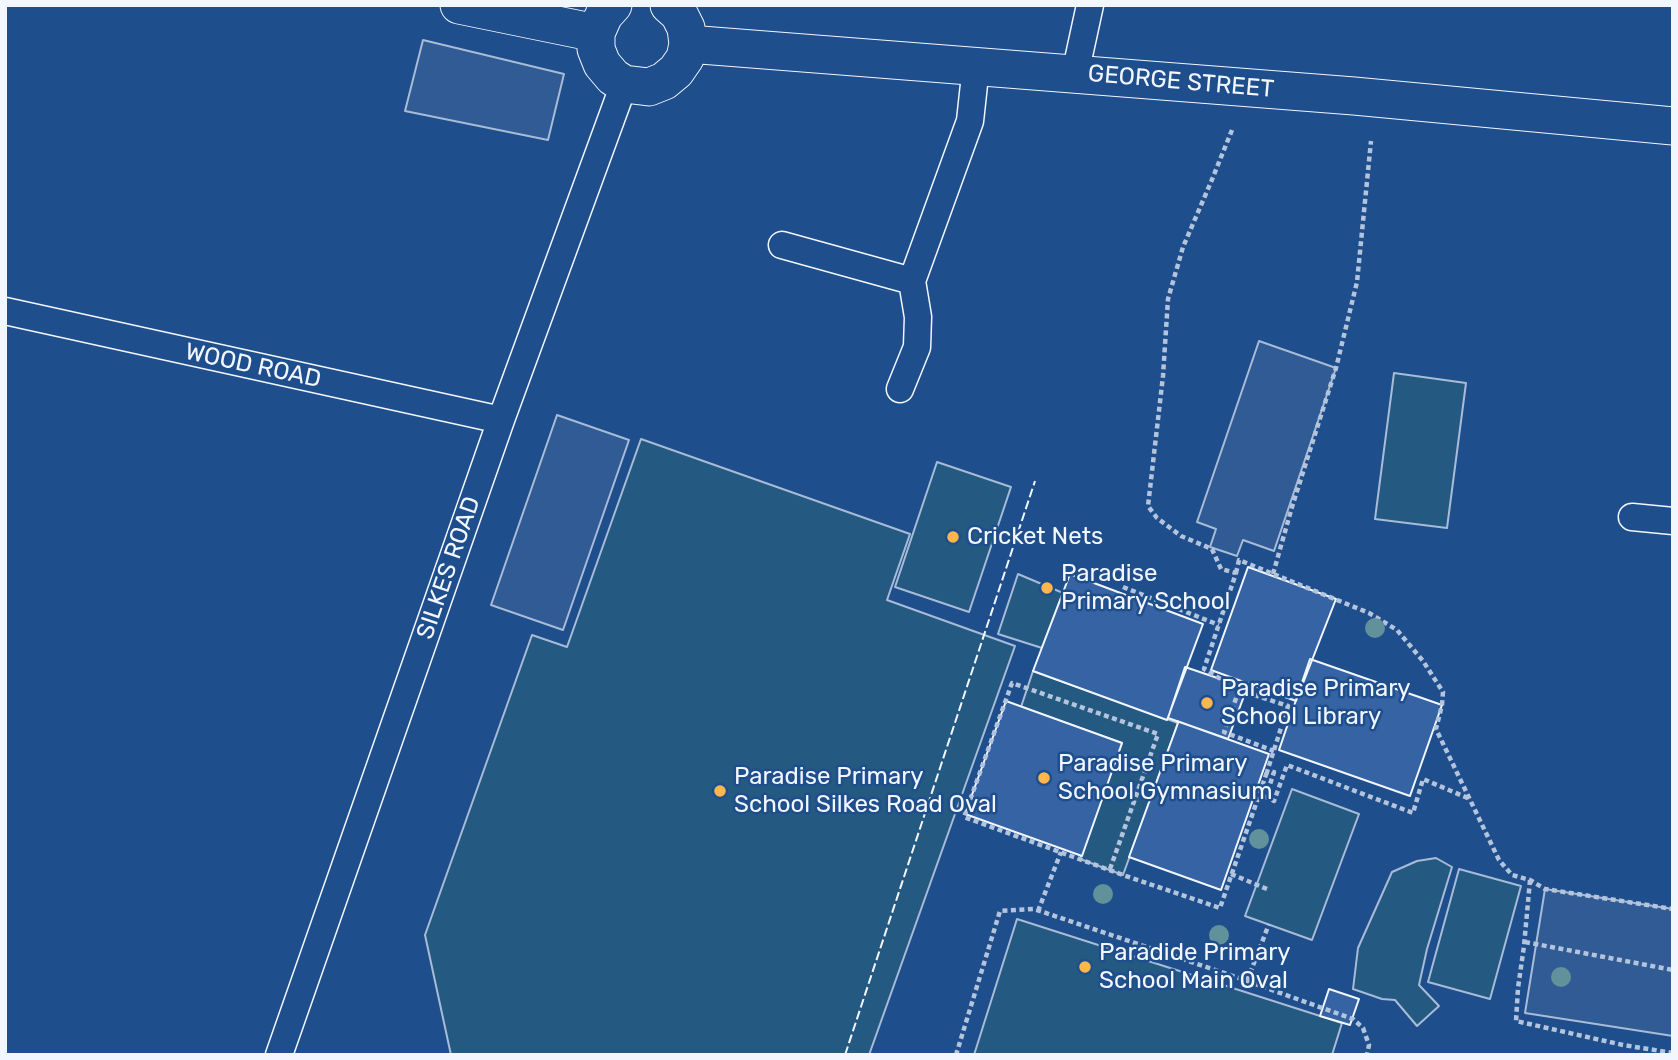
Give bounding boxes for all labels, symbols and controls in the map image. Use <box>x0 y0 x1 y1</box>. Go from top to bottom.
street label: GEORGE STREET <box>1087 60 1275 104</box>
street label: WOOD ROAD <box>182 338 324 394</box>
street label: SILKES ROAD <box>411 493 487 643</box>
place label: Cricket Nets <box>967 523 1103 551</box>
marker: Cricket Nets <box>945 529 961 545</box>
place label: Paradise Primary School <box>1061 560 1230 616</box>
marker: Paradise Primary School <box>1039 580 1055 596</box>
place label: Paradise Primary School Library <box>1221 675 1411 731</box>
marker: Paradise Primary School Library <box>1199 695 1215 711</box>
place label: Paradise Primary School Gymnasium <box>1058 750 1273 806</box>
place label: Paradise Primary School Silkes Road Oval <box>734 763 997 819</box>
marker: Paradise Primary School Gymnasium <box>1036 770 1052 786</box>
marker: Paradise Primary School Silkes Road Oval <box>712 783 728 799</box>
place label: Paradide Primary School Main Oval <box>1099 939 1291 995</box>
marker: Paradide Primary School Main Oval <box>1077 959 1093 975</box>

